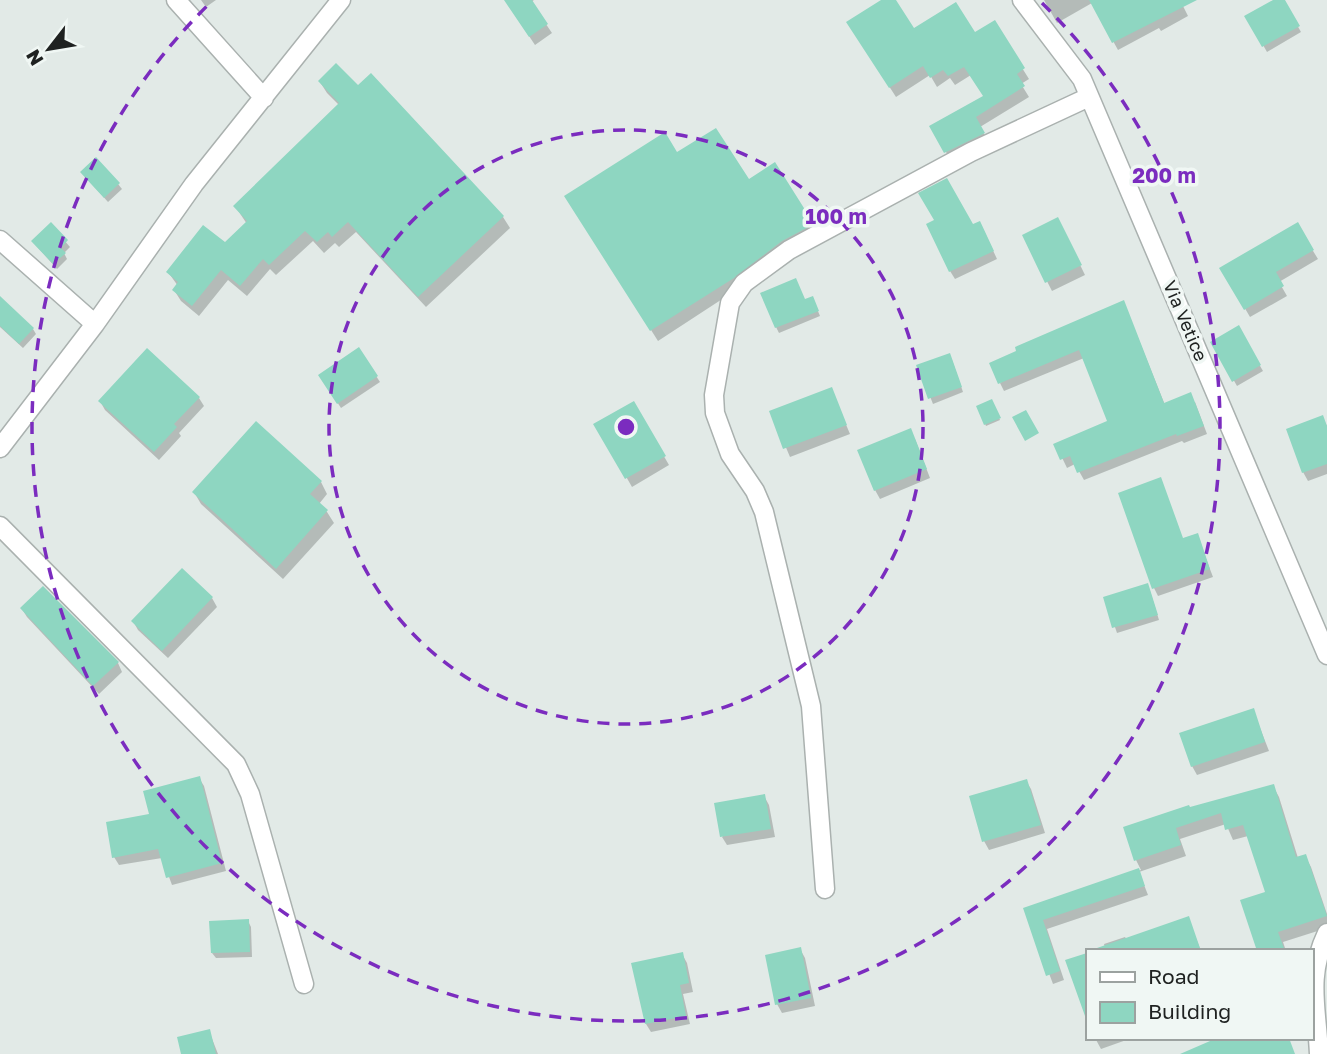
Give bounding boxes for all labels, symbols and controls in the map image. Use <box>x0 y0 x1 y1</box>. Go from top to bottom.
north arrow <box>14 14 84 84</box>
text: N <box>20 46 48 70</box>
text: 200 m <box>1132 162 1196 188</box>
text: 100 m <box>805 203 867 229</box>
street label: Via Vetice <box>1159 277 1213 364</box>
centre of rings <box>614 415 638 439</box>
legend <box>1086 949 1313 1040</box>
text: Road <box>1148 963 1199 989</box>
text: Building <box>1148 998 1231 1024</box>

